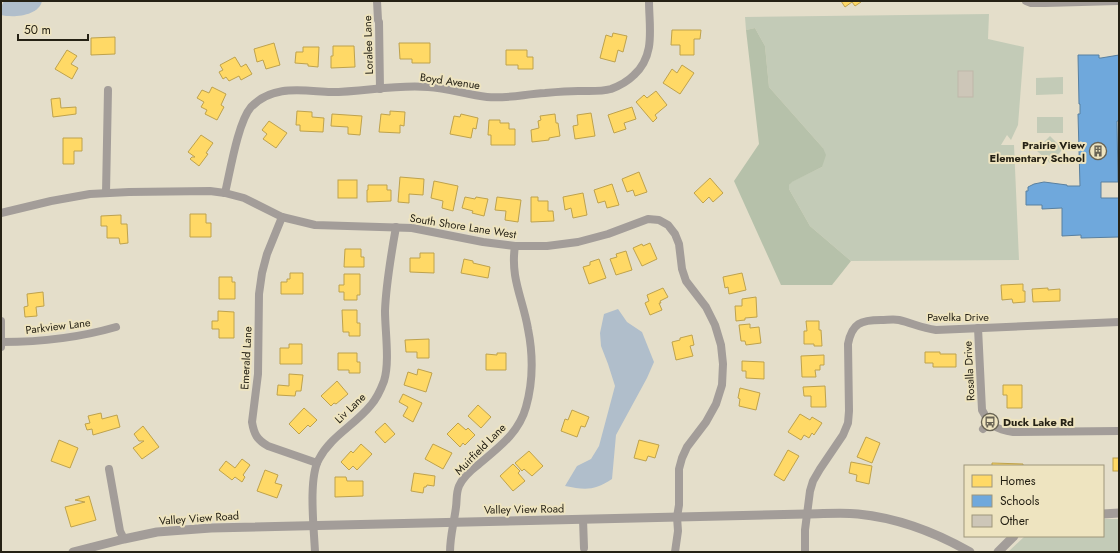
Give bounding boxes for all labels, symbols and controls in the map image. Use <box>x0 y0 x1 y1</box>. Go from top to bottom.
street label: Loralee Lane <box>359 15 377 75</box>
scale bar <box>18 16 88 42</box>
text: 50 m <box>24 21 51 39</box>
street label: Boyd Avenue <box>419 69 481 93</box>
place label: Prairie View Elementary School <box>990 137 1086 166</box>
building icon: Prairie View Elementary School <box>1088 141 1108 161</box>
street label: South Shore Lane West <box>409 210 518 242</box>
street label: Pavelka Drive <box>927 309 989 325</box>
street label: Parkview Lane <box>25 314 92 338</box>
street label: Emerald Lane <box>236 326 256 390</box>
street label: Rosalla Drive <box>959 340 979 401</box>
street label: Liv Lane <box>331 389 369 427</box>
bus stop icon: Duck Lake Rd <box>980 412 1000 432</box>
place label: Duck Lake Rd <box>1003 414 1074 430</box>
street label: Muirfield Lane <box>451 420 509 478</box>
legend <box>964 465 1104 537</box>
text: Homes <box>1000 472 1036 490</box>
text: Schools <box>1000 492 1039 510</box>
street label: Valley View Road <box>484 500 564 518</box>
street label: Valley View Road <box>158 507 240 529</box>
text: Other <box>1000 512 1030 530</box>

